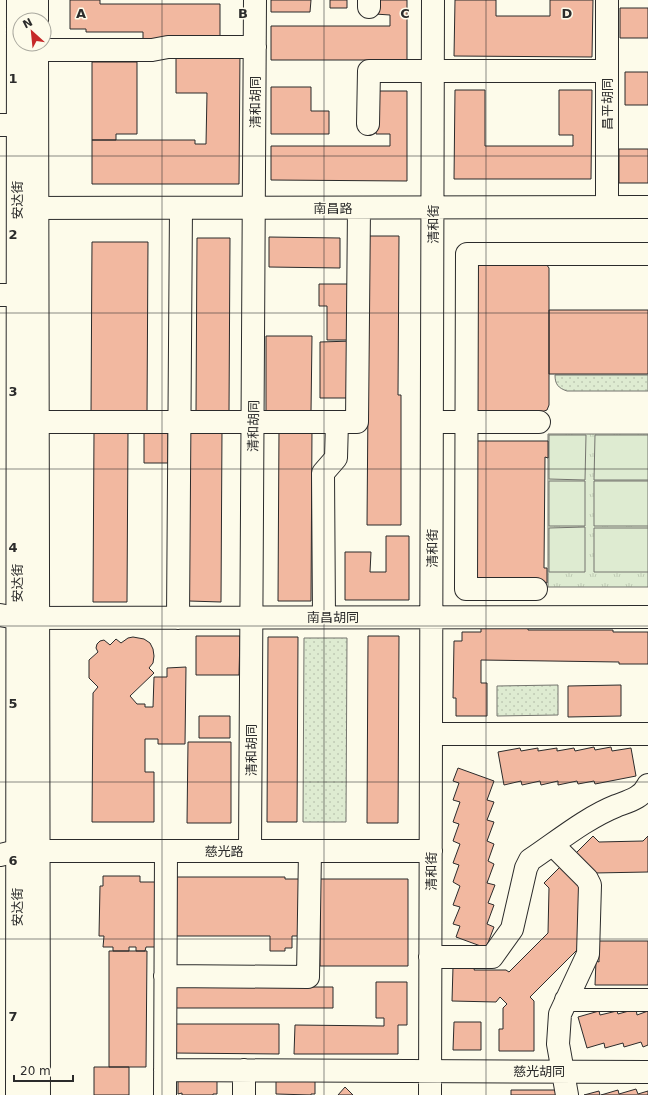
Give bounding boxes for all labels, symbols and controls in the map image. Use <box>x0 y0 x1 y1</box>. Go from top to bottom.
text: A <box>76 6 86 21</box>
text: B <box>238 6 248 21</box>
text: C <box>400 6 410 21</box>
text: D <box>562 6 573 21</box>
north arrow <box>12 12 52 52</box>
text: N <box>21 16 35 31</box>
text: 1 <box>8 71 18 86</box>
street label: 清和胡同 <box>248 76 263 128</box>
street label: 昌平胡同 <box>600 78 615 130</box>
street label: 安达街 <box>10 180 25 220</box>
street label: 南昌路 <box>313 201 353 216</box>
street label: 清和街 <box>426 204 441 244</box>
text: 2 <box>8 227 18 242</box>
text: 3 <box>8 384 18 399</box>
street label: 清和胡同 <box>246 400 261 452</box>
street label: 清和街 <box>425 528 440 568</box>
text: 4 <box>8 540 18 555</box>
street label: 安达街 <box>10 563 25 603</box>
street label: 南昌胡同 <box>307 610 359 625</box>
text: 5 <box>8 696 18 711</box>
street label: 清和胡同 <box>244 724 259 776</box>
street label: 慈光路 <box>204 844 244 859</box>
street label: 清和街 <box>424 851 439 891</box>
text: 6 <box>8 853 18 868</box>
street label: 安达街 <box>10 887 25 927</box>
text: 7 <box>8 1009 18 1024</box>
scale bar <box>14 1057 73 1083</box>
text: 20 m <box>20 1064 51 1078</box>
street label: 慈光胡同 <box>513 1064 565 1079</box>

